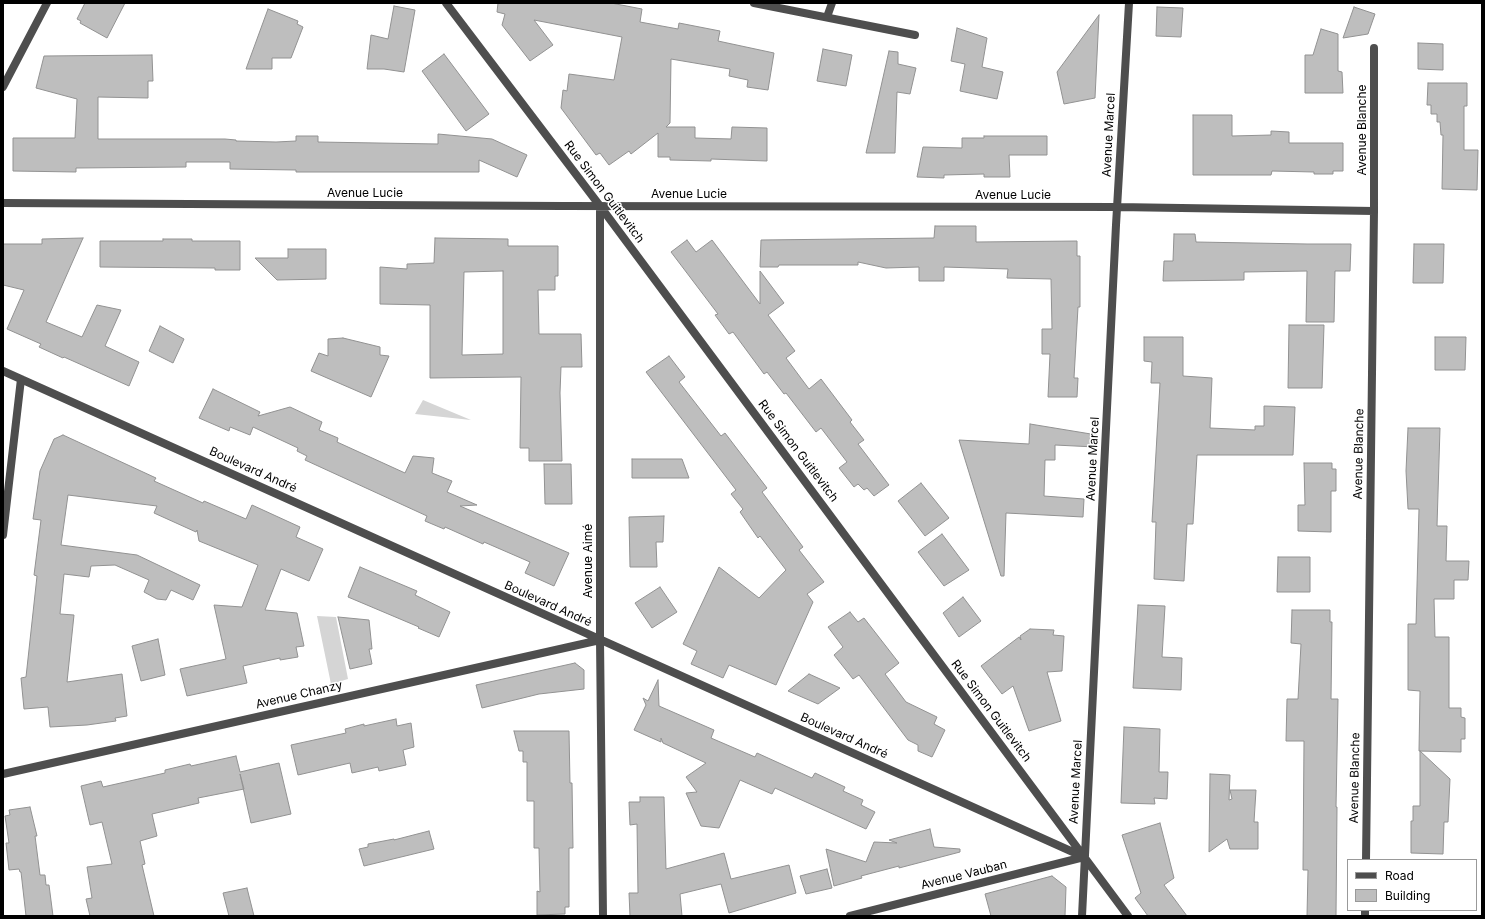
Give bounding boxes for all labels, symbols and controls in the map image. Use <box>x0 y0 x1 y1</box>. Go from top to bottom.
street label: Avenue Blanche <box>1355 84 1369 176</box>
street label: Avenue Marcel <box>1100 93 1118 177</box>
street label: Rue Simon Guitlevitch <box>561 138 647 246</box>
street label: Avenue Lucie <box>327 186 403 200</box>
street label: Avenue Lucie <box>651 187 727 201</box>
street label: Avenue Lucie <box>975 188 1051 202</box>
street label: Rue Simon Guitlevitch <box>755 397 841 505</box>
street label: Avenue Blanche <box>1351 408 1367 500</box>
street label: Avenue Marcel <box>1084 417 1102 501</box>
street label: Boulevard André <box>207 444 299 496</box>
street label: Avenue Aimé <box>581 524 595 598</box>
street label: Boulevard André <box>502 578 594 630</box>
street label: Rue Simon Guitlevitch <box>948 657 1034 765</box>
street label: Avenue Chanzy <box>254 678 344 712</box>
street label: Boulevard André <box>798 710 890 762</box>
street label: Avenue Blanche <box>1347 732 1363 824</box>
street label: Avenue Marcel <box>1067 740 1085 824</box>
street label: Avenue Vauban <box>919 857 1009 893</box>
legend <box>1347 859 1477 911</box>
text: Road <box>1385 868 1414 883</box>
text: Building <box>1385 888 1430 903</box>

